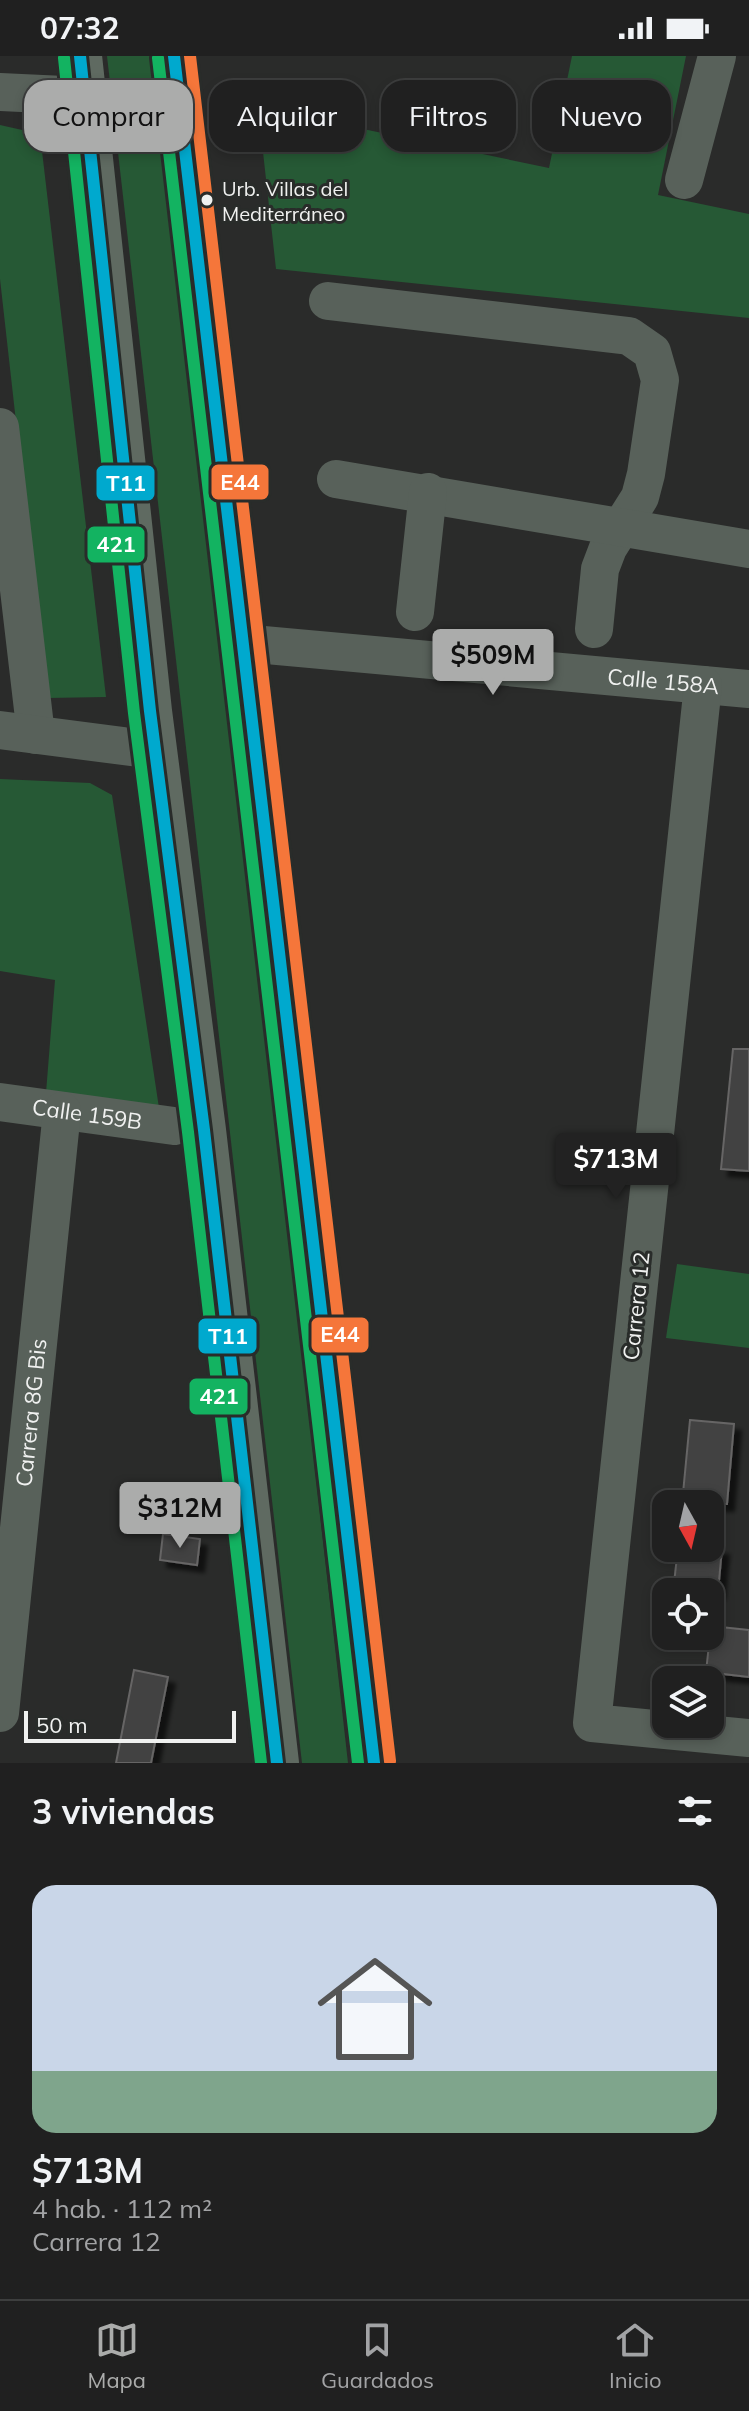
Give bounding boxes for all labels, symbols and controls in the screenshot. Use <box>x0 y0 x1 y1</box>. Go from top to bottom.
text: 07:32 <box>40 9 119 47</box>
chip: Comprar <box>24 80 193 152</box>
chip: Alquilar <box>209 80 365 152</box>
chip: Filtros <box>381 80 516 152</box>
chip: Nuevo <box>532 80 671 152</box>
place label: Urb. Villas del Mediterráneo <box>222 176 348 226</box>
marker: Urb. Villas del Mediterráneo <box>199 192 215 208</box>
line badge: E44 <box>210 463 270 501</box>
line badge: T11 <box>95 464 156 502</box>
text: E44 <box>220 468 260 496</box>
text: T11 <box>106 469 146 497</box>
line badge: 421 <box>86 525 146 564</box>
text: 421 <box>96 530 136 558</box>
pin: $509M <box>437 629 549 697</box>
text: $509M <box>450 638 536 671</box>
street label: Calle 158A <box>606 662 720 700</box>
street label: Calle 159B <box>30 1093 144 1135</box>
pin: $713M <box>560 1133 672 1201</box>
text: $713M <box>573 1142 659 1175</box>
street label: Carrera 12 <box>616 1250 656 1362</box>
line badge: E44 <box>310 1316 370 1354</box>
line badge: T11 <box>197 1317 258 1355</box>
text: E44 <box>320 1320 360 1348</box>
text: T11 <box>208 1322 248 1350</box>
street label: Carrera 8G Bis <box>9 1337 52 1488</box>
line badge: 421 <box>188 1377 249 1416</box>
text: 421 <box>199 1382 239 1410</box>
pin: $312M <box>124 1482 236 1550</box>
north arrow <box>652 1490 724 1562</box>
map controls <box>652 1490 724 1738</box>
text: $312M <box>137 1491 223 1524</box>
button: locate <box>652 1578 724 1650</box>
button: layers <box>652 1666 724 1738</box>
scale bar <box>24 1707 236 1743</box>
text: 50 m <box>36 1711 87 1739</box>
icon: filters <box>673 1789 717 1833</box>
text: 3 viviendas <box>32 1790 215 1833</box>
icon: home <box>303 1937 447 2081</box>
text: $713M <box>32 2149 143 2192</box>
text: 4 hab. · 112 m² <box>32 2192 212 2225</box>
text: Carrera 12 <box>32 2225 161 2258</box>
tab: Mapa <box>88 2318 146 2394</box>
tab: Guardados <box>321 2318 434 2394</box>
tab: Inicio <box>609 2318 661 2394</box>

